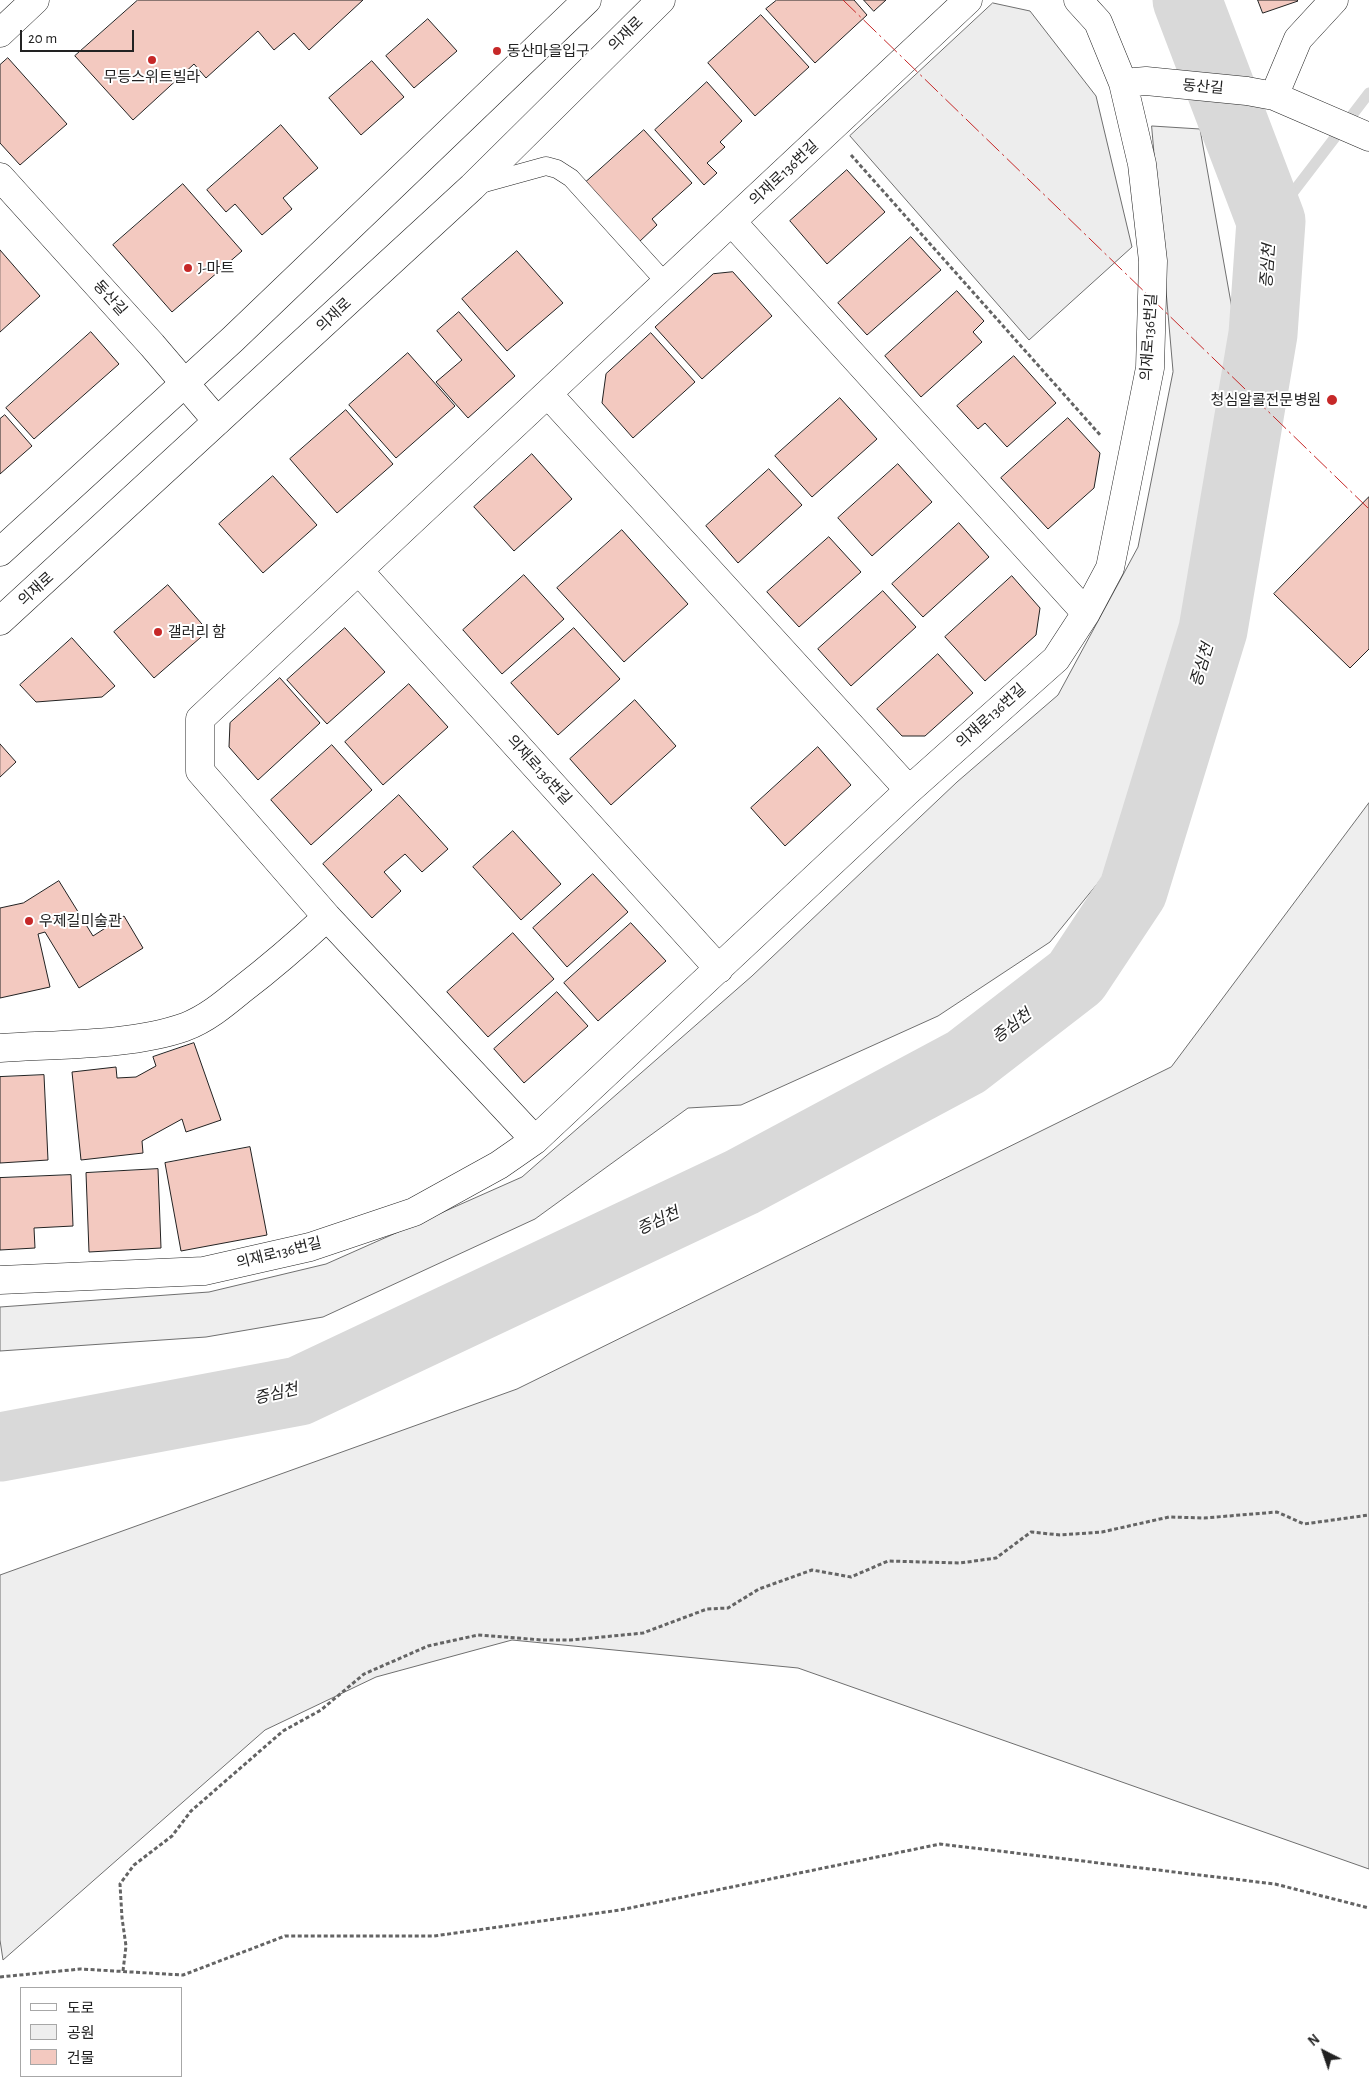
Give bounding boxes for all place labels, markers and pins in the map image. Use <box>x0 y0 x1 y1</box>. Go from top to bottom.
place label: 동산마을입구 <box>507 42 590 60</box>
marker: 동산마을입구 <box>491 45 503 57</box>
marker: 무등스위트빌라 <box>146 54 158 66</box>
place label: 무등스위트빌라 <box>104 68 200 86</box>
place label: J-마트 <box>198 259 234 277</box>
marker: J-마트 <box>182 262 194 274</box>
place label: 청심알콜전문병원 <box>1211 391 1321 409</box>
marker: 청심알콜전문병원 <box>1325 393 1339 407</box>
place label: 갤러리 함 <box>168 623 226 641</box>
marker: 갤러리 함 <box>152 626 164 638</box>
place label: 우제길미술관 <box>39 912 122 930</box>
marker: 우제길미술관 <box>23 915 35 927</box>

